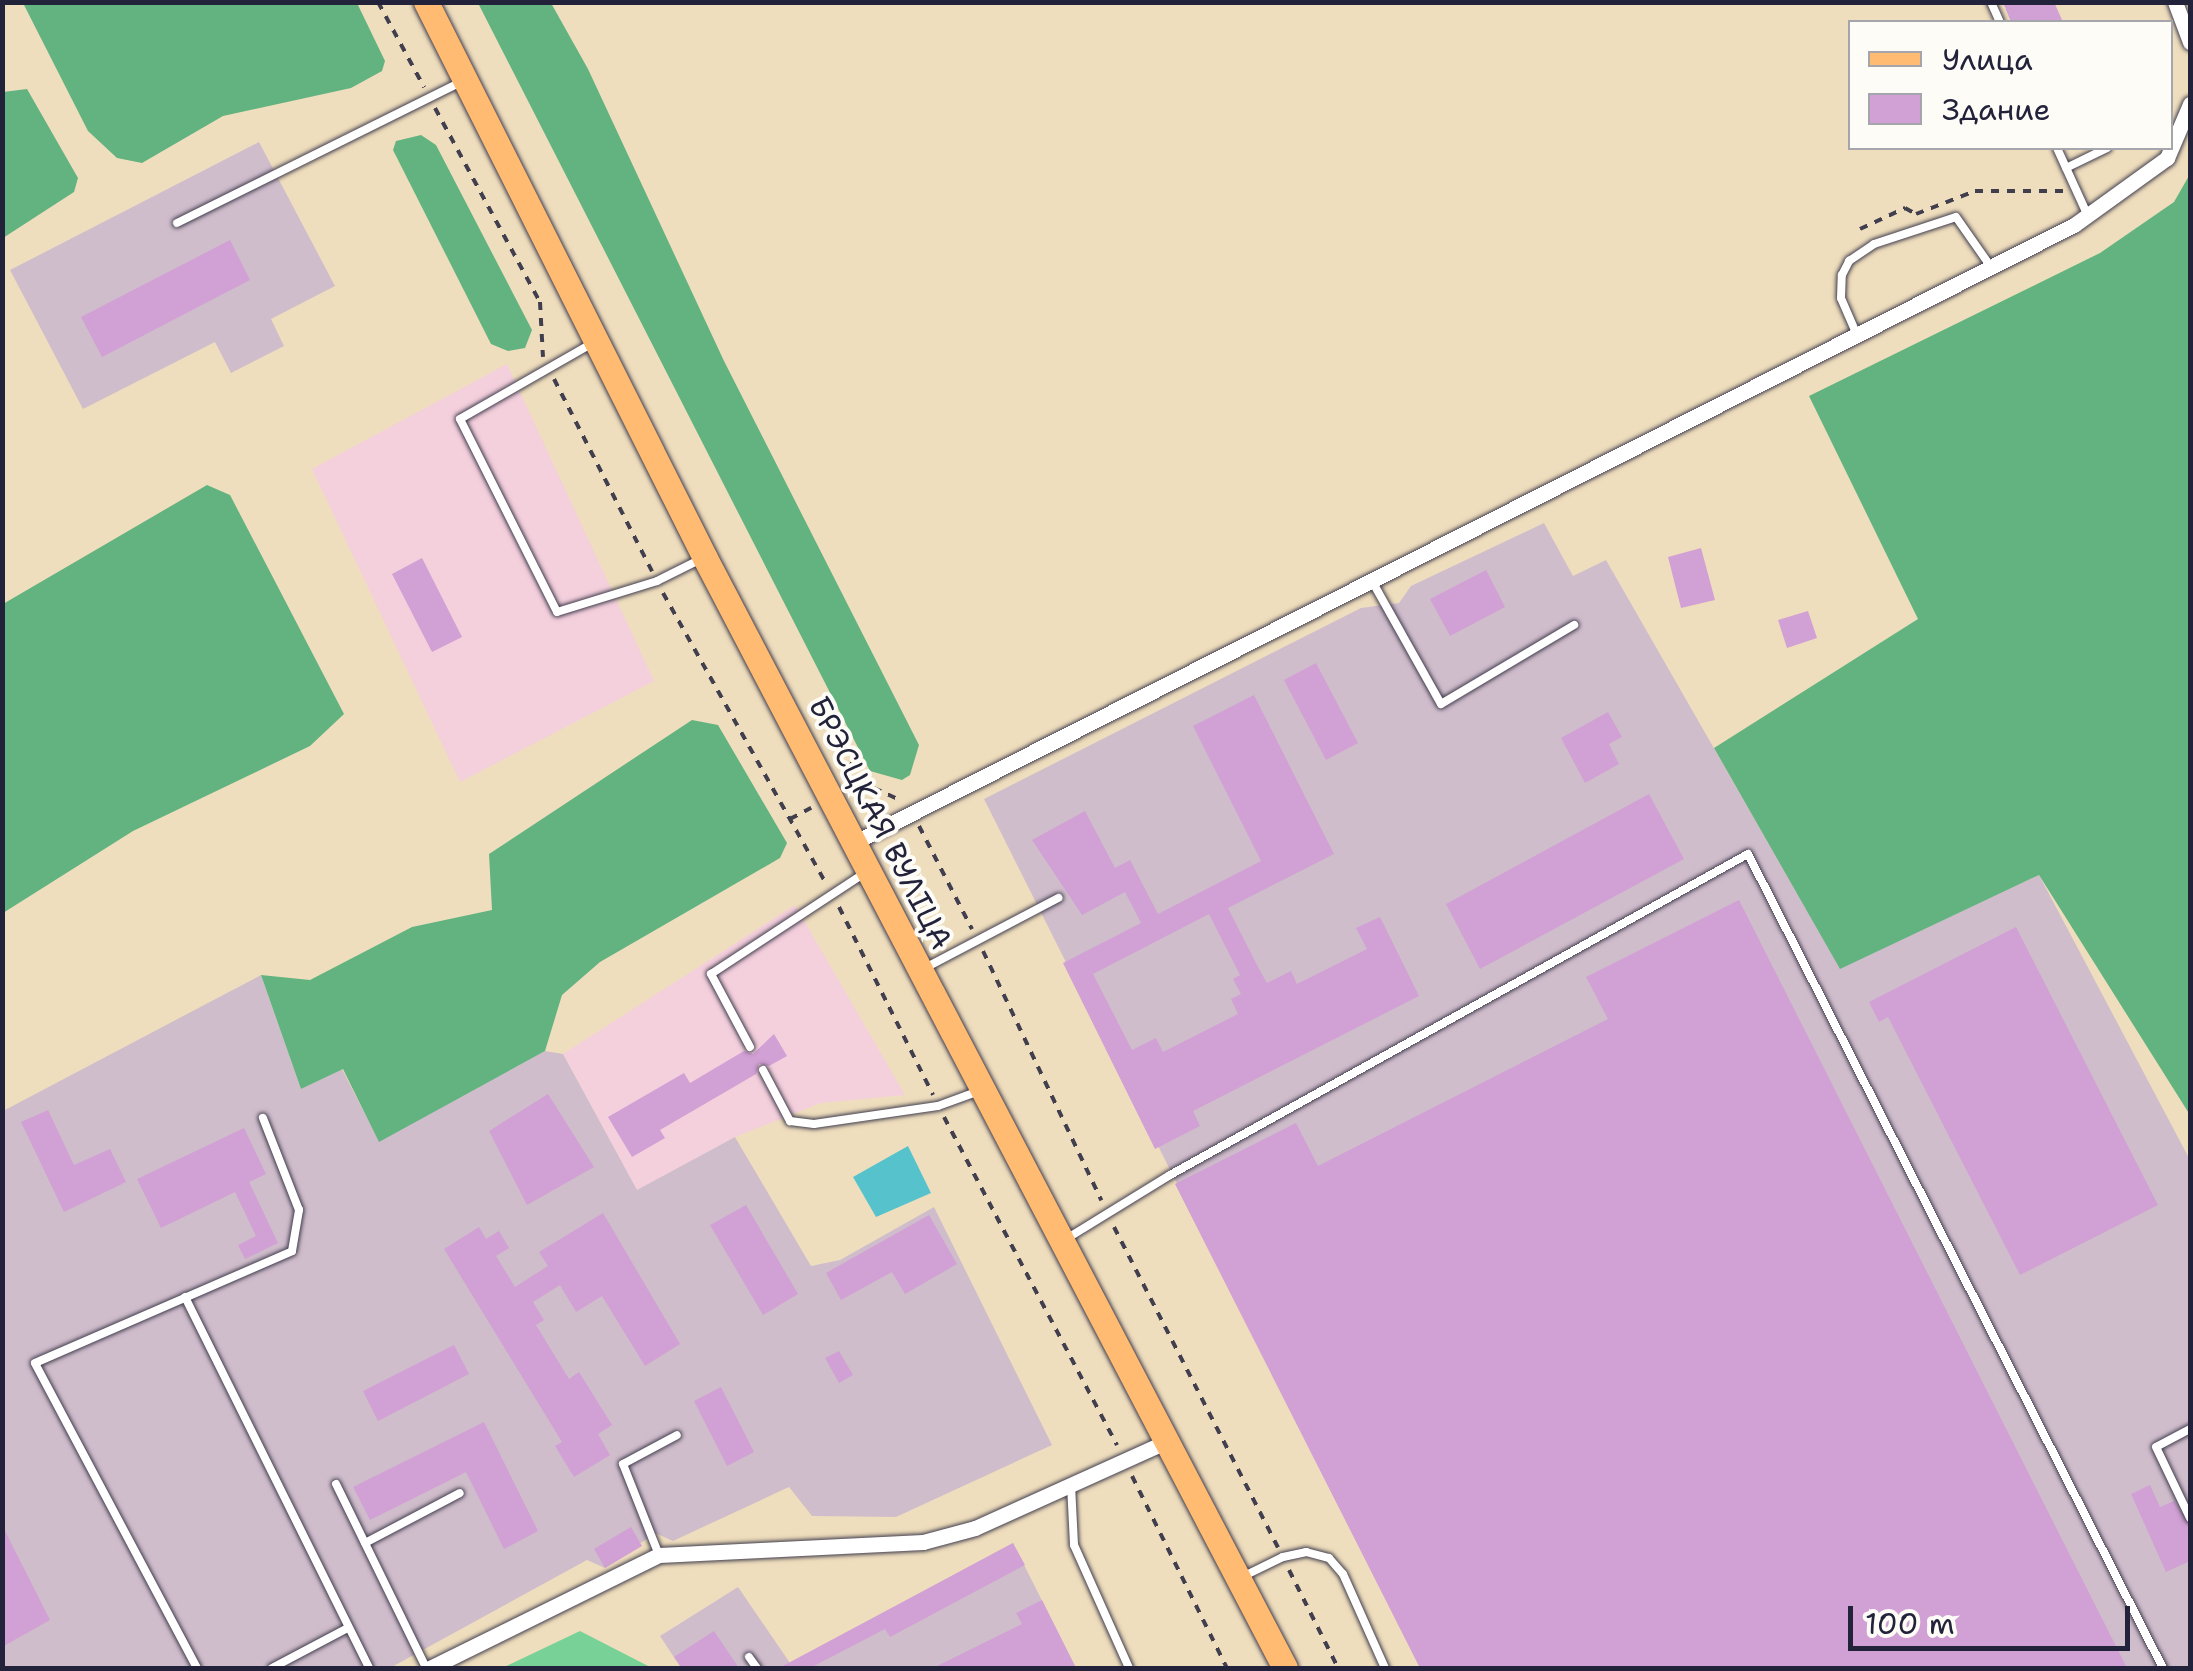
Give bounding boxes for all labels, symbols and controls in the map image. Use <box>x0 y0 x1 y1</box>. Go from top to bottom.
legend <box>1848 20 2173 150</box>
text: Улица <box>1942 39 2033 80</box>
text: Здание <box>1942 89 2051 130</box>
street label: БРЭСЦКАЯ ВУЛІЦА <box>801 691 959 955</box>
scale bar <box>1853 1586 2136 1648</box>
text: 100 m <box>1865 1603 1955 1644</box>

